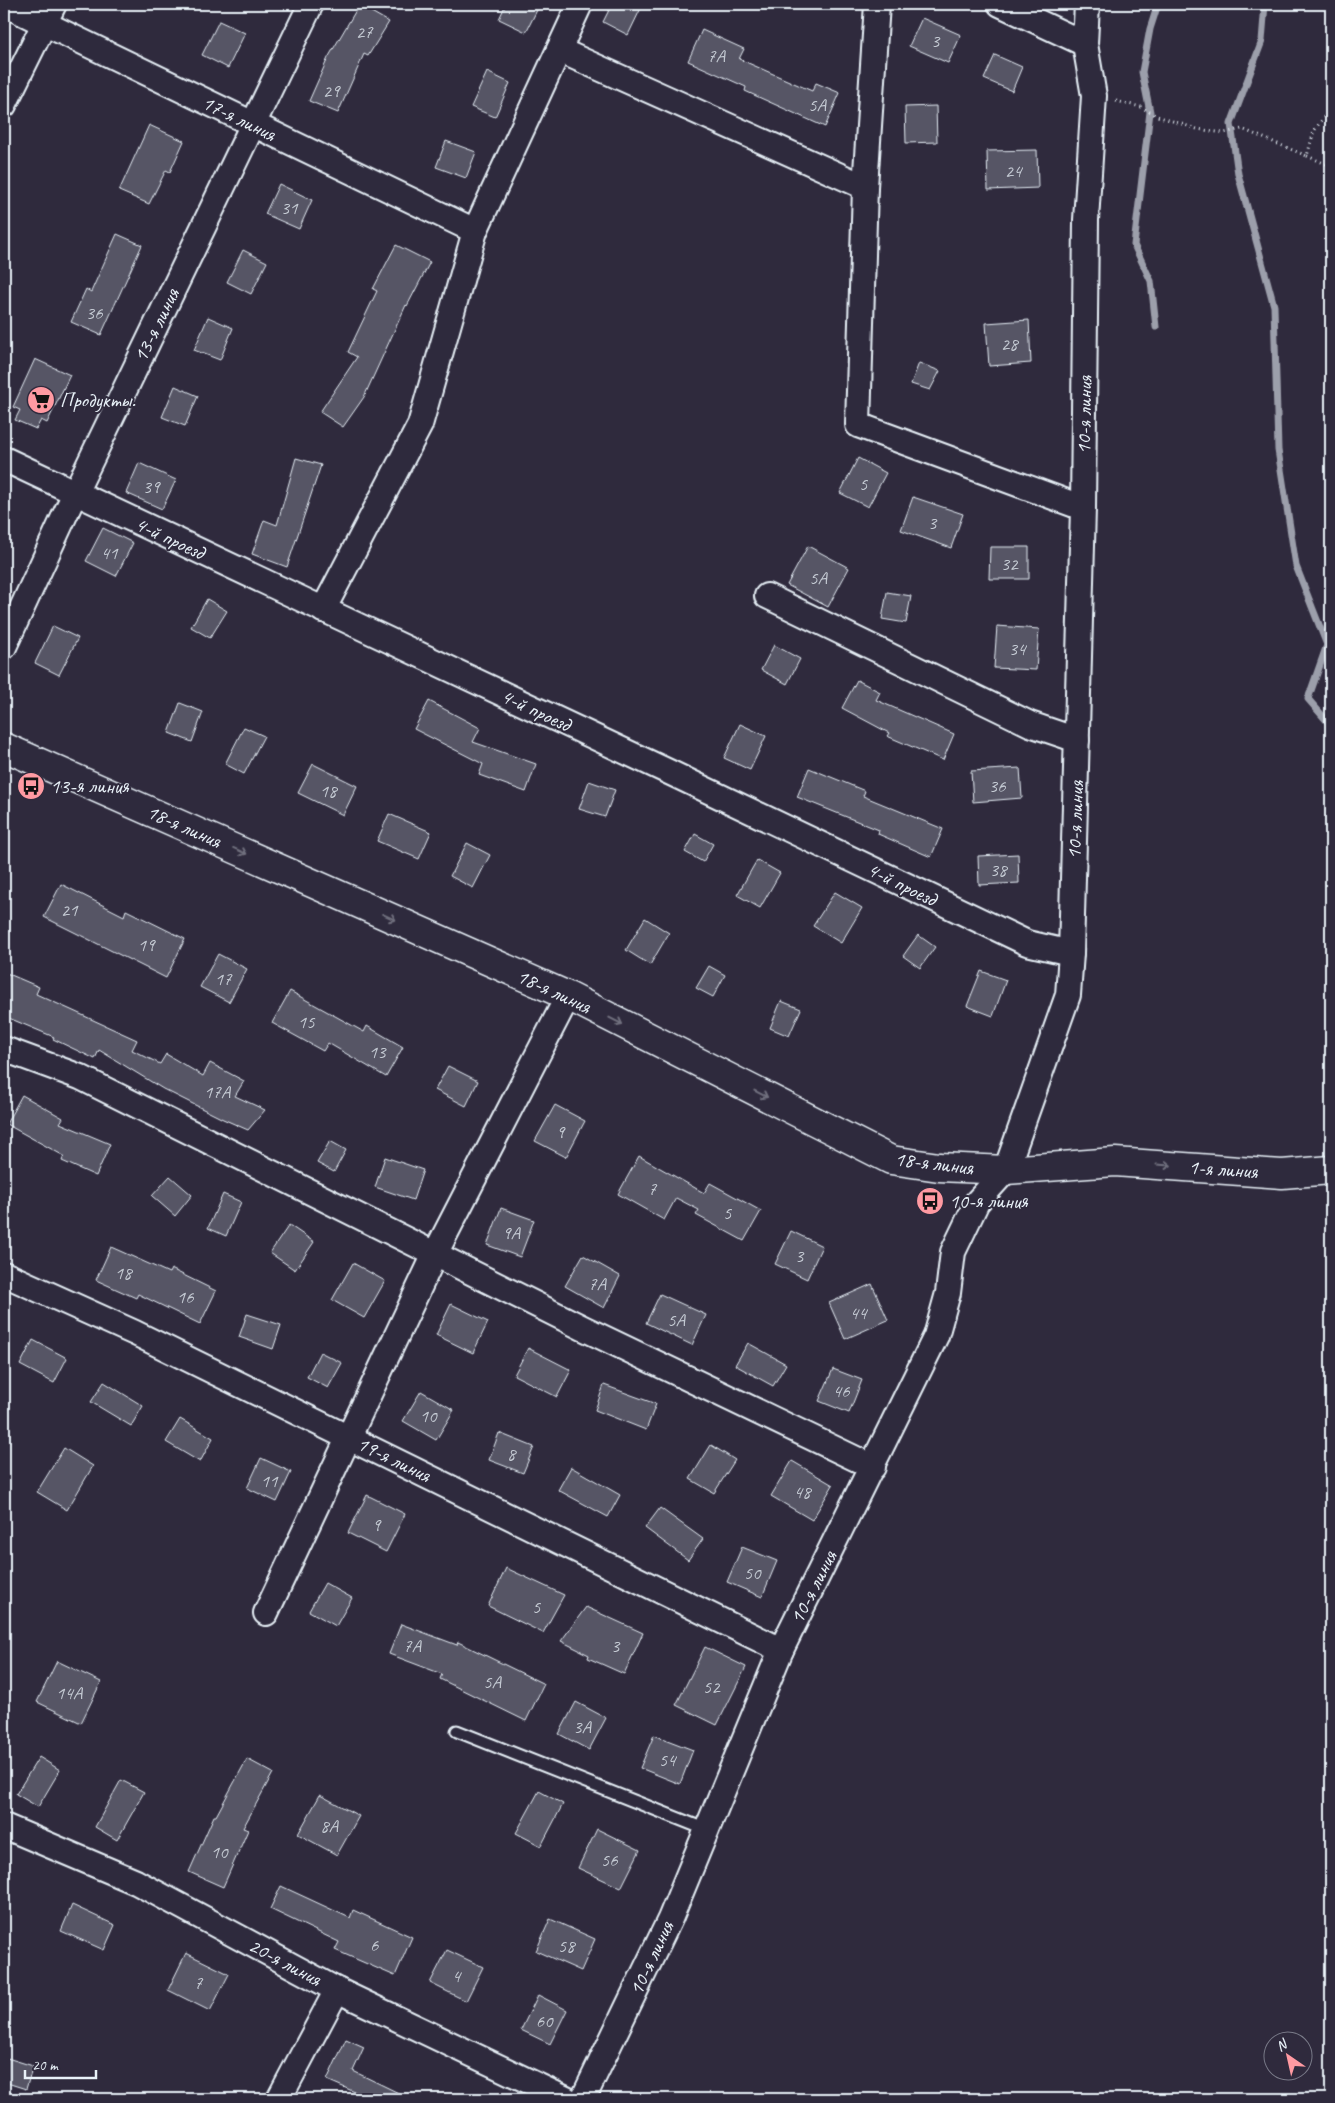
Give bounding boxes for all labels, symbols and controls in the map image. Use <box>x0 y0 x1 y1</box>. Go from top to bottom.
house number: 27 <box>355 20 374 44</box>
house number: 3 <box>931 29 941 53</box>
house number: 7А <box>707 44 727 68</box>
house number: 29 <box>322 79 341 103</box>
street label: 17-я линия <box>198 89 281 148</box>
house number: 5А <box>808 93 828 117</box>
house number: 24 <box>1004 159 1024 183</box>
house number: 31 <box>280 196 299 220</box>
street label: 13-я линия <box>127 283 186 366</box>
house number: 36 <box>85 301 104 325</box>
house number: 28 <box>1000 332 1020 356</box>
street label: 10-я линия <box>1070 374 1098 455</box>
supermarket icon: Продукты. <box>26 385 56 415</box>
place label: Продукты. <box>60 387 136 413</box>
house number: 5 <box>859 472 869 496</box>
house number: 39 <box>142 475 161 499</box>
street label: 4-й проезд <box>131 511 211 566</box>
house number: 3 <box>928 511 938 535</box>
house number: 41 <box>100 541 119 565</box>
house number: 32 <box>1000 552 1019 576</box>
house number: 5А <box>809 566 829 590</box>
house number: 34 <box>1008 637 1028 661</box>
street label: 4-й проезд <box>497 683 577 738</box>
bus stop icon: 13-я линия <box>16 771 46 801</box>
place label: 13-я линия <box>50 773 130 799</box>
house number: 36 <box>988 774 1007 798</box>
house number: 18 <box>319 779 339 803</box>
street label: 10-я линия <box>1061 779 1089 860</box>
street label: 18-я линия <box>143 798 226 854</box>
one-way arrow <box>232 847 247 857</box>
street label: 4-й проезд <box>863 856 943 913</box>
house number: 38 <box>989 858 1009 882</box>
house number: 21 <box>60 898 79 922</box>
one-way arrow <box>381 913 396 923</box>
house number: 19 <box>137 933 156 957</box>
street label: 18-я линия <box>513 963 596 1020</box>
house number: 17 <box>214 967 233 991</box>
house number: 15 <box>297 1010 316 1034</box>
one-way arrow <box>608 1017 623 1026</box>
house number: 13 <box>368 1040 387 1064</box>
house number: 17А <box>204 1080 232 1104</box>
one-way arrow <box>753 1090 768 1099</box>
house number: 9 <box>556 1120 566 1144</box>
street label: 18-я линия <box>893 1145 976 1181</box>
street label: 1-я линия <box>1188 1154 1260 1184</box>
one-way arrow <box>1156 1161 1172 1170</box>
house number: 7 <box>648 1177 658 1201</box>
bus stop icon: 10-я линия <box>915 1186 945 1216</box>
place label: 10-я линия <box>949 1188 1029 1214</box>
house number: 5 <box>723 1201 733 1225</box>
house number: 9А <box>502 1221 522 1245</box>
house number: 3 <box>795 1244 805 1268</box>
house number: 18 <box>114 1261 134 1285</box>
house number: 7А <box>588 1272 608 1296</box>
house number: 16 <box>176 1285 195 1309</box>
house number: 44 <box>849 1301 869 1325</box>
house number: 5А <box>667 1308 687 1332</box>
house number: 46 <box>832 1379 851 1403</box>
house number: 10 <box>419 1404 438 1428</box>
street label: 19-я линия <box>353 1430 436 1489</box>
house number: 8 <box>507 1442 518 1466</box>
house number: 11 <box>260 1469 279 1493</box>
house number: 48 <box>793 1480 813 1504</box>
house number: 9 <box>372 1513 382 1537</box>
street label: 10-я линия <box>784 1545 843 1628</box>
house number: 50 <box>743 1561 762 1585</box>
house number: 5 <box>532 1595 542 1619</box>
house number: 7А <box>403 1634 423 1658</box>
house number: 3 <box>611 1634 621 1658</box>
house number: 5А <box>483 1670 503 1694</box>
house number: 52 <box>702 1675 721 1699</box>
house number: 14А <box>56 1681 84 1705</box>
house number: 3А <box>573 1715 593 1739</box>
house number: 54 <box>658 1748 678 1772</box>
house number: 8А <box>320 1814 340 1838</box>
house number: 10 <box>210 1840 229 1864</box>
house number: 56 <box>600 1848 619 1872</box>
street label: 10-я линия <box>623 1916 680 1999</box>
street label: 20-я линия <box>244 1932 327 1993</box>
house number: 6 <box>370 1933 380 1957</box>
house number: 58 <box>557 1934 577 1958</box>
house number: 4 <box>452 1964 463 1988</box>
house number: 7 <box>194 1971 204 1995</box>
house number: 60 <box>535 2009 554 2033</box>
north arrow <box>1262 2030 1312 2080</box>
text: N <box>1273 2035 1291 2055</box>
scale bar <box>25 2048 96 2080</box>
text: 20 m <box>32 2056 59 2075</box>

